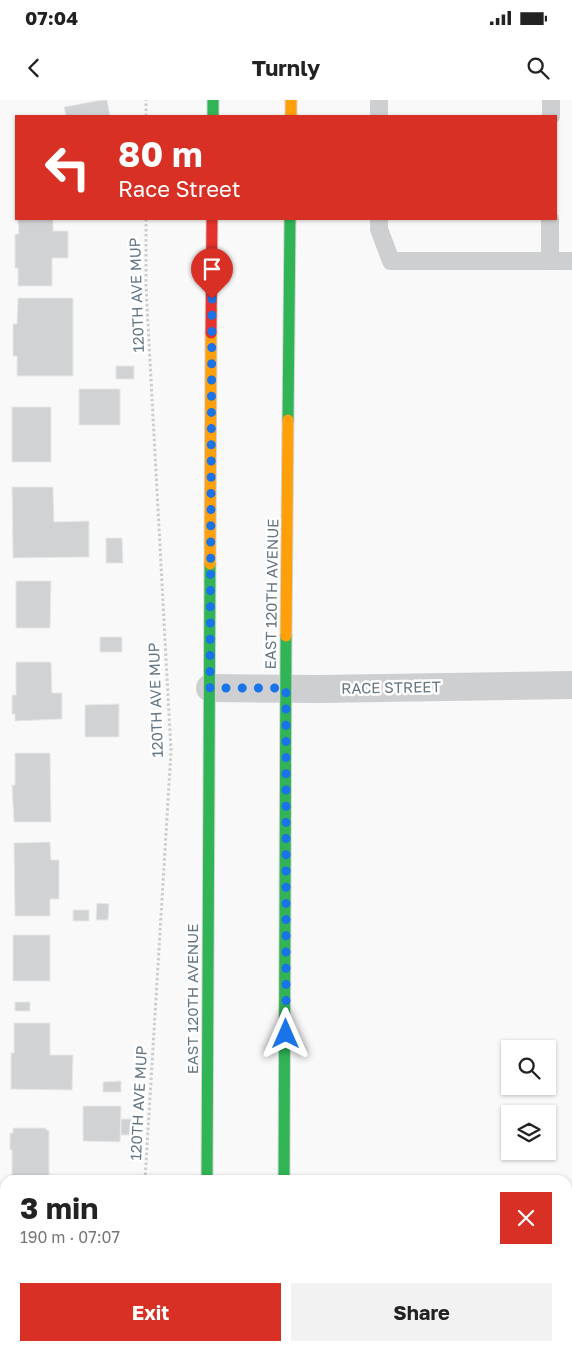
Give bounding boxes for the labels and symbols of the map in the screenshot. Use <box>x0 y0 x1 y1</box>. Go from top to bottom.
street label: 120TH AVE MUP <box>125 237 147 353</box>
pin <box>191 248 233 299</box>
street label: EAST 120TH AVENUE <box>261 518 281 669</box>
street label: 120TH AVE MUP <box>144 642 166 758</box>
street label: RACE STREET <box>341 677 441 697</box>
street label: EAST 120TH AVENUE <box>183 924 201 1074</box>
position arrow <box>259 1007 311 1059</box>
street label: 120TH AVE MUP <box>126 1045 150 1161</box>

